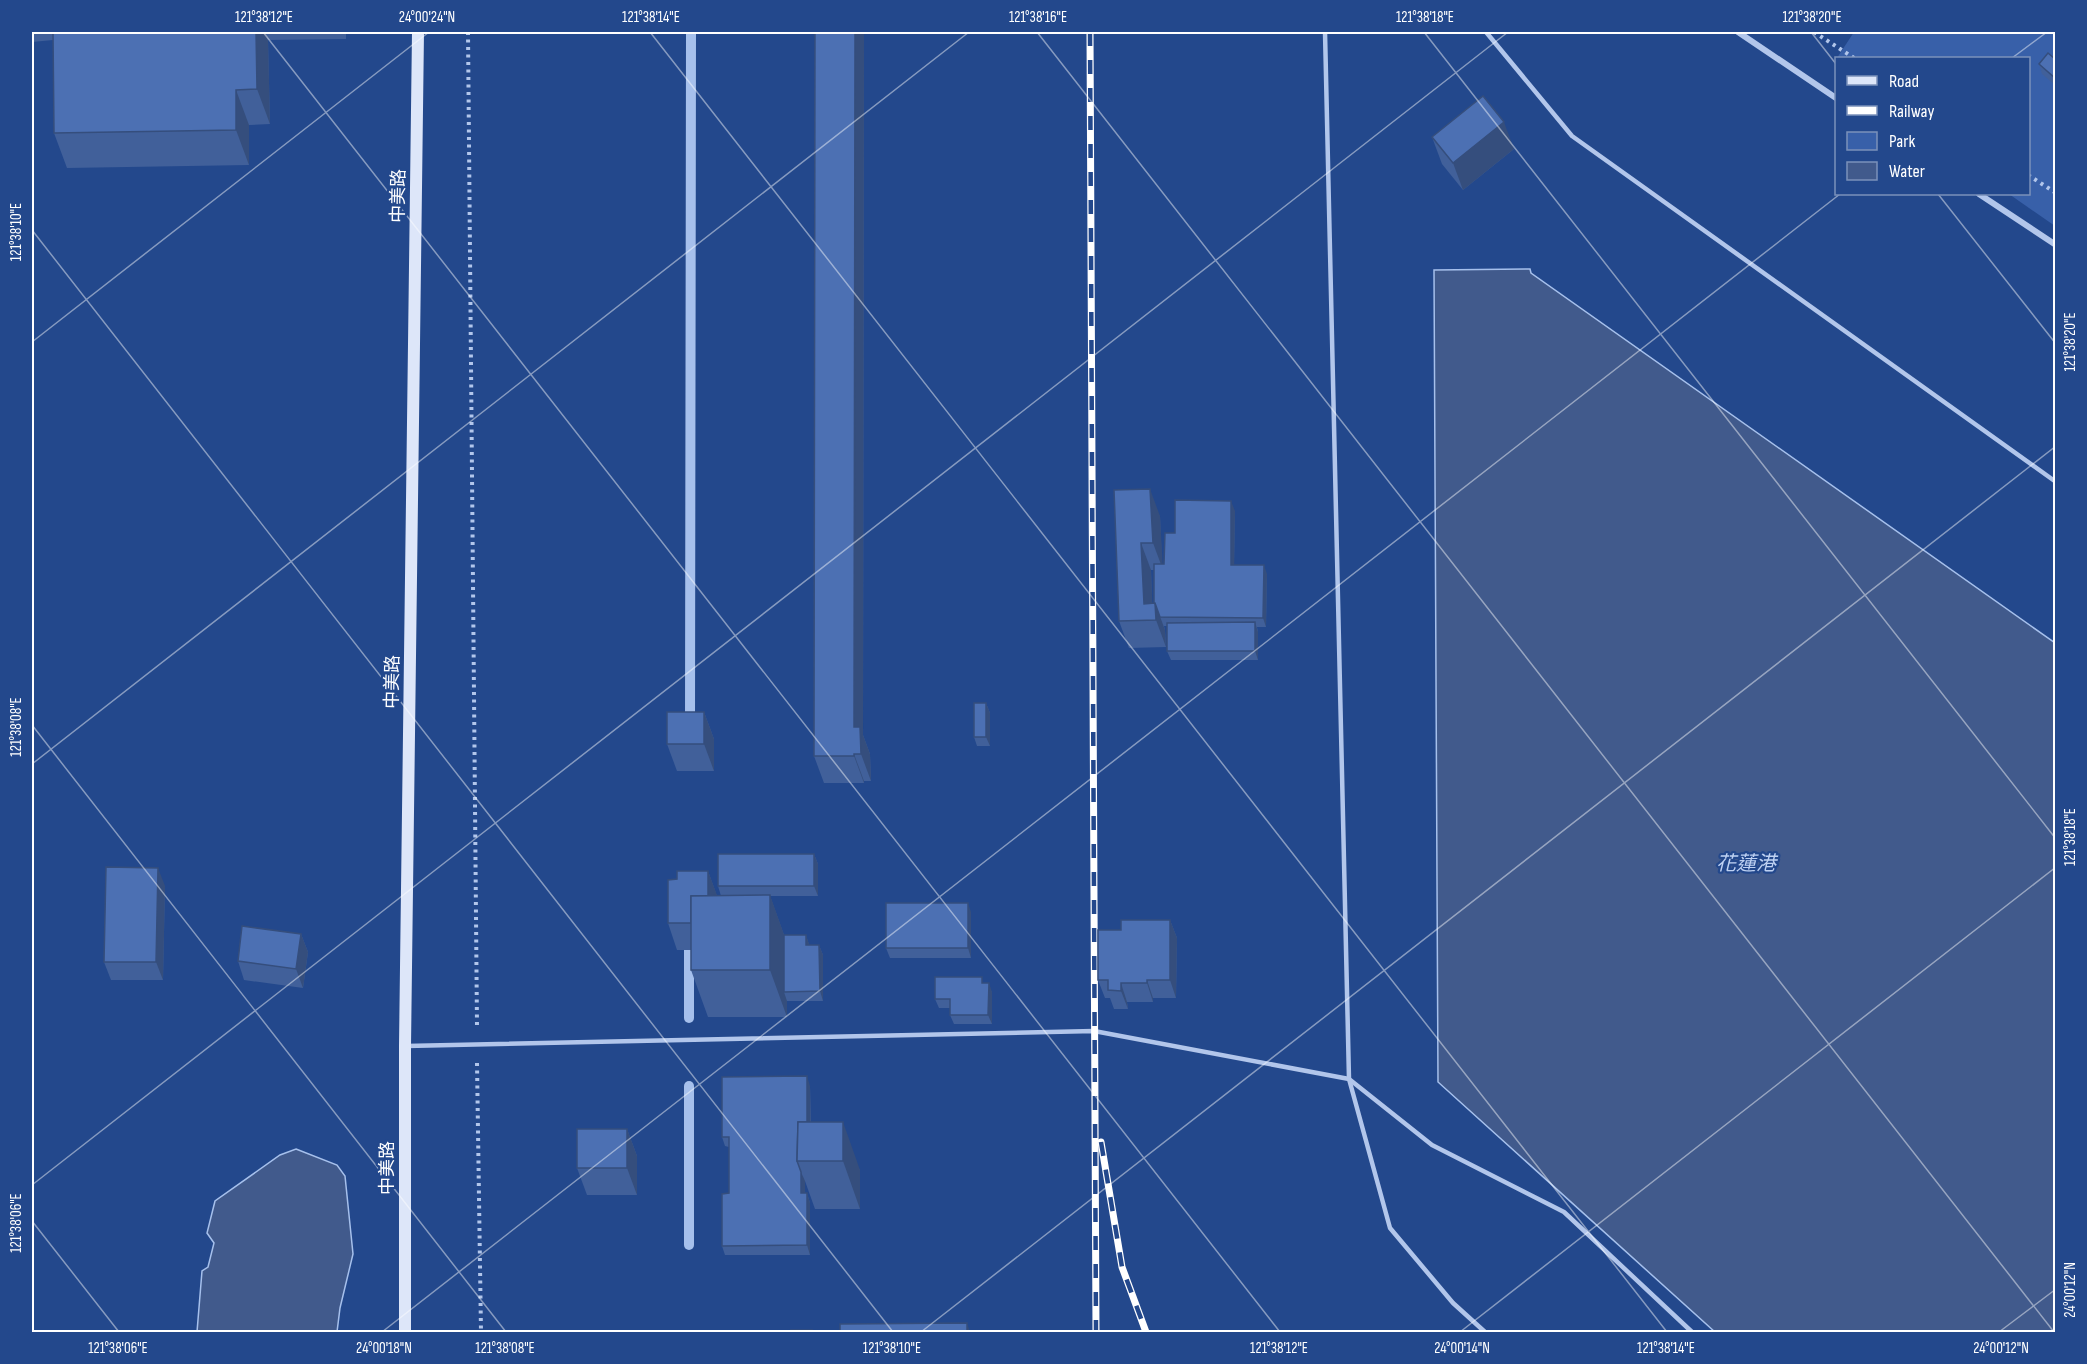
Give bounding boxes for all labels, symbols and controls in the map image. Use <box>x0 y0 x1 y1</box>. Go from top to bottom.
text: 121°38'12"E <box>235 8 293 27</box>
text: 24°00'24"N <box>399 8 455 27</box>
text: 121°38'14"E <box>622 8 680 27</box>
text: 121°38'16"E <box>1009 8 1067 27</box>
text: 121°38'18"E <box>1396 8 1454 27</box>
text: 121°38'20"E <box>1782 8 1842 27</box>
legend <box>1835 57 2030 195</box>
text: Road <box>1889 71 1919 92</box>
text: Railway <box>1889 101 1934 122</box>
text: Park <box>1889 131 1915 152</box>
text: Water <box>1889 161 1925 182</box>
street label: 中美路 <box>388 169 409 223</box>
text: 121°38'10"E <box>7 203 26 261</box>
text: 121°38'20"E <box>2061 312 2080 372</box>
street label: 中美路 <box>382 655 403 709</box>
text: 121°38'08"E <box>7 697 26 757</box>
text: 121°38'18"E <box>2061 808 2080 866</box>
water label: 花蓮港 <box>1716 852 1779 876</box>
street label: 中美路 <box>377 1141 398 1195</box>
text: 121°38'06"E <box>7 1193 26 1253</box>
text: 24°00'12"N <box>2061 1262 2080 1318</box>
text: 121°38'06"E <box>88 1339 148 1358</box>
text: 24°00'18"N <box>356 1339 412 1358</box>
text: 121°38'08"E <box>475 1339 535 1358</box>
text: 121°38'10"E <box>863 1339 921 1358</box>
text: 121°38'12"E <box>1250 1339 1308 1358</box>
text: 24°00'14"N <box>1434 1339 1490 1358</box>
text: 121°38'14"E <box>1637 1339 1695 1358</box>
text: 24°00'12"N <box>1973 1339 2029 1358</box>

